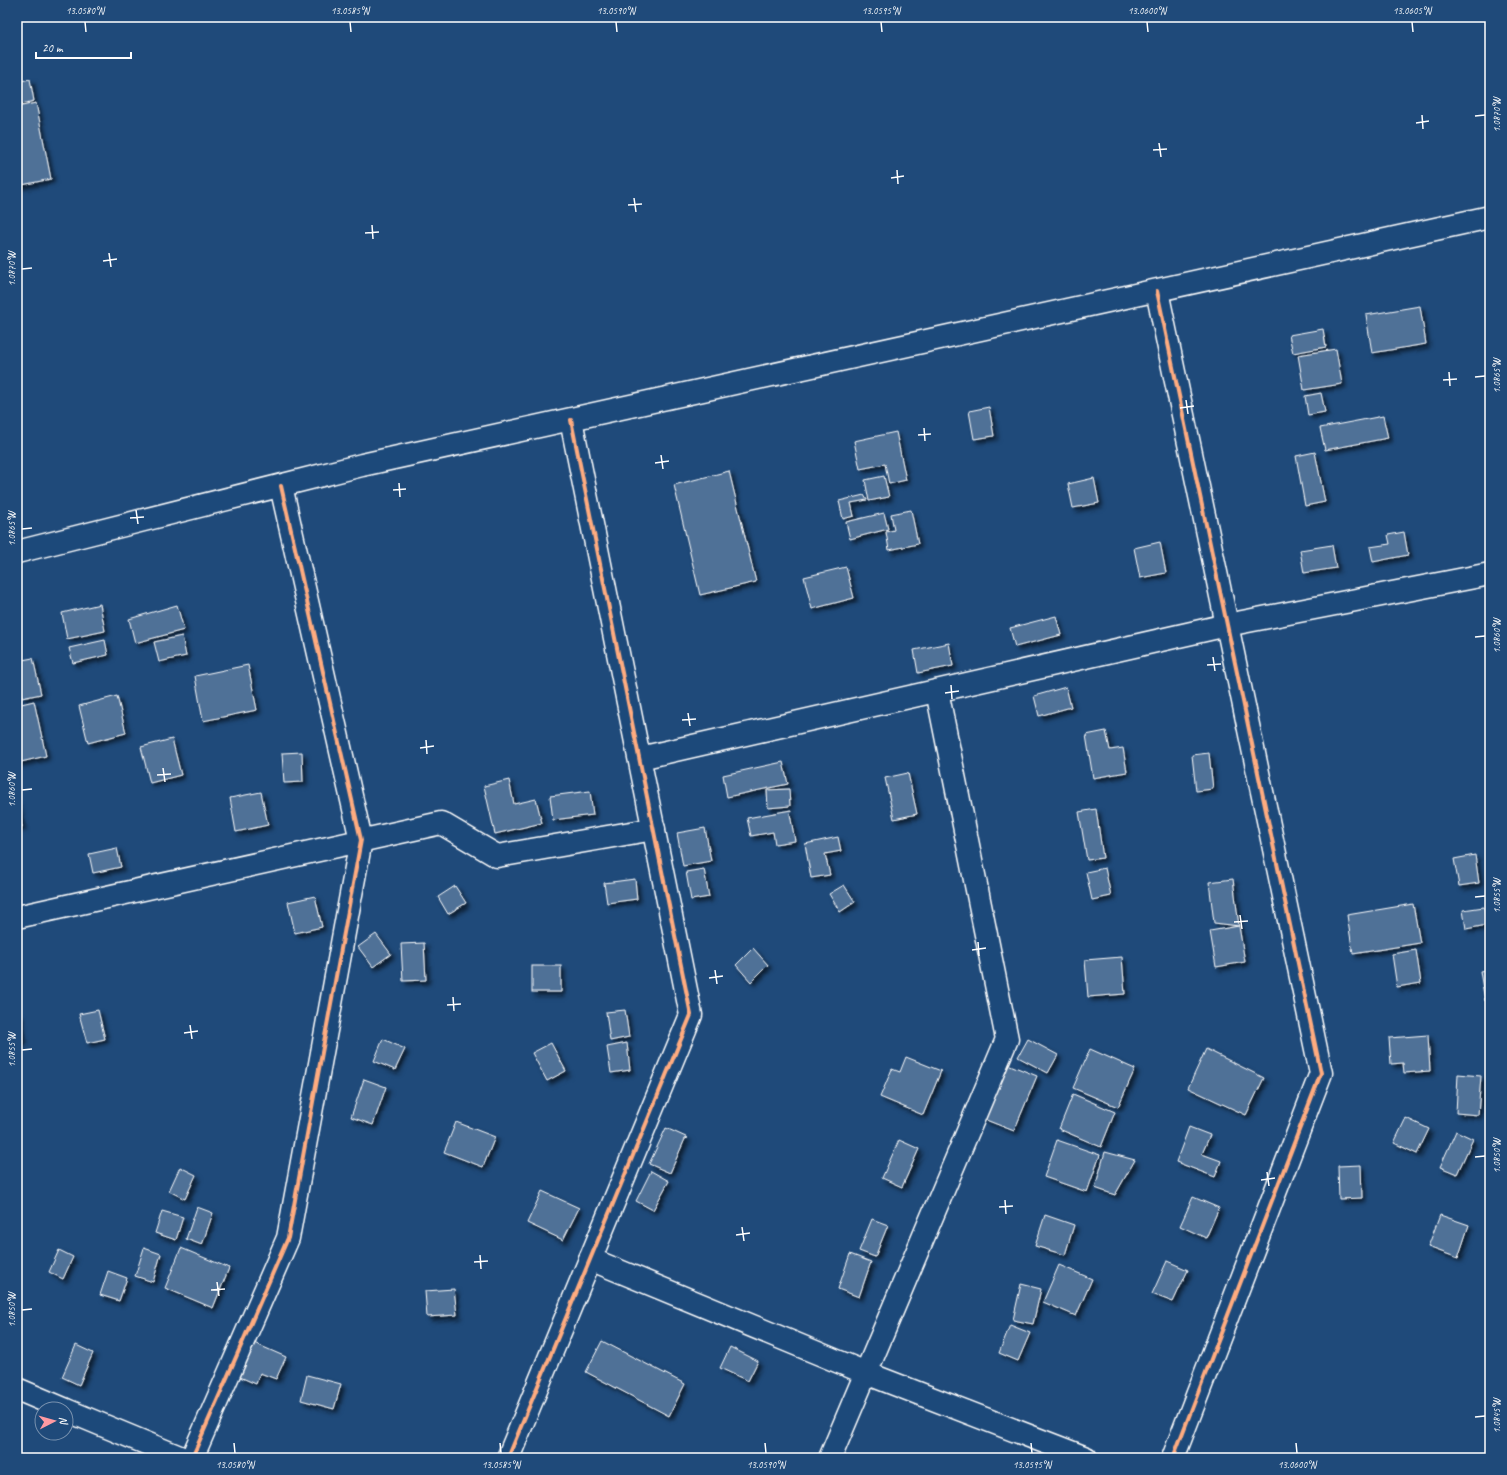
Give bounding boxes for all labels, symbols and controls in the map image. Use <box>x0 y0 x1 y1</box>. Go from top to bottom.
text: 13.0580°N <box>66 4 106 17</box>
text: 13.0585°N <box>331 4 371 17</box>
text: 13.0590°N <box>597 4 637 17</box>
text: 13.0595°N <box>862 4 902 17</box>
text: 13.0600°N <box>1128 4 1168 17</box>
text: 13.0605°N <box>1393 4 1433 17</box>
scale bar <box>36 34 131 60</box>
text: 20 m <box>42 40 64 56</box>
text: 1.0870°W <box>1490 96 1503 132</box>
text: 1.0870°W <box>5 250 18 286</box>
text: 1.0865°W <box>1490 357 1503 393</box>
text: 1.0865°W <box>5 510 18 546</box>
text: 1.0860°W <box>1490 617 1503 653</box>
text: 1.0860°W <box>5 771 18 807</box>
text: 1.0855°W <box>1490 877 1503 913</box>
text: 1.0855°W <box>5 1031 18 1067</box>
text: 1.0850°W <box>1490 1137 1503 1173</box>
text: 1.0850°W <box>5 1291 18 1327</box>
text: 1.0845°W <box>1490 1397 1503 1433</box>
north arrow <box>34 1401 74 1441</box>
text: N <box>57 1416 71 1426</box>
text: 13.0580°N <box>216 1458 256 1471</box>
text: 13.0585°N <box>482 1458 522 1471</box>
text: 13.0590°N <box>747 1458 787 1471</box>
text: 13.0595°N <box>1013 1458 1053 1471</box>
text: 13.0600°N <box>1278 1458 1318 1471</box>

